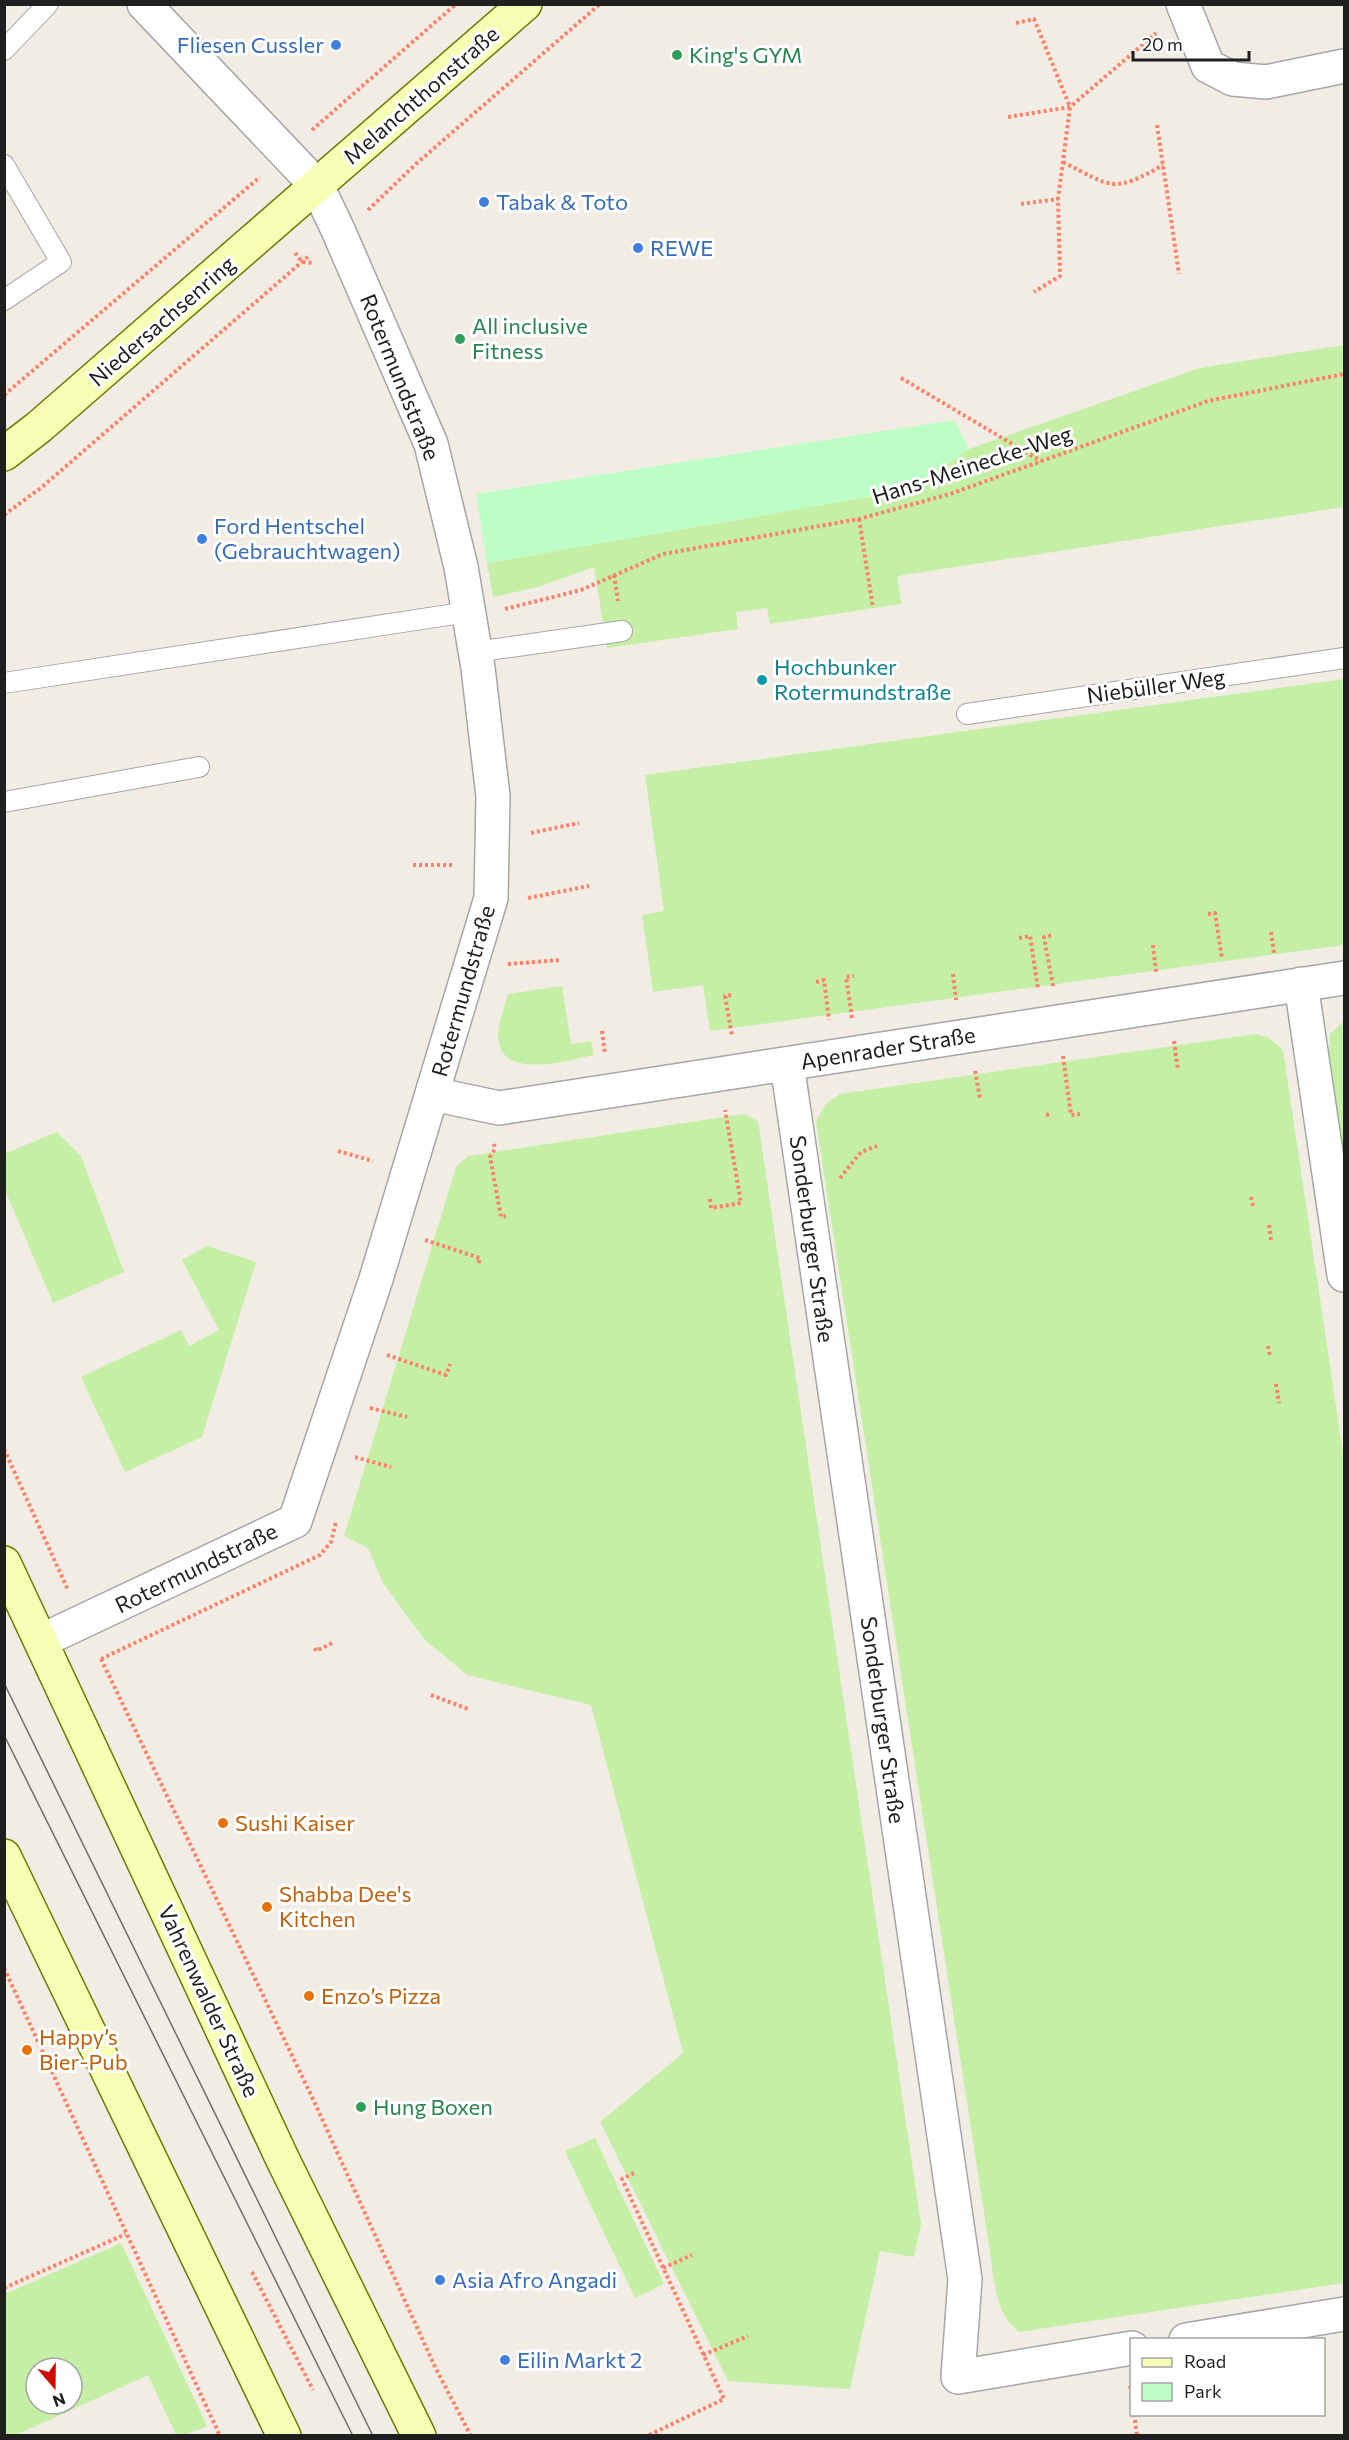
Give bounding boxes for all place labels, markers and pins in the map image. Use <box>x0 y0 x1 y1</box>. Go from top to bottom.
place label: Fliesen Cussler <box>177 31 324 58</box>
marker: Fliesen Cussler <box>329 38 343 52</box>
place label: King's GYM <box>689 41 802 68</box>
marker: King's GYM <box>670 48 684 62</box>
place label: Tabak & Toto <box>496 188 628 215</box>
marker: Tabak & Toto <box>477 195 491 209</box>
place label: REWE <box>650 234 713 261</box>
marker: REWE <box>631 241 645 255</box>
place label: All inclusive Fitness <box>472 312 588 364</box>
marker: All inclusive Fitness <box>453 332 467 346</box>
place label: Ford Hentschel (Gebrauchtwagen) <box>214 512 401 564</box>
marker: Ford Hentschel (Gebrauchtwagen) <box>195 532 209 546</box>
place label: Hochbunker Rotermundstraße <box>774 653 951 705</box>
marker: Hochbunker Rotermundstraße <box>755 673 769 687</box>
place label: Sushi Kaiser <box>235 1809 355 1836</box>
marker: Sushi Kaiser <box>216 1816 230 1830</box>
place label: Shabba Dee's Kitchen <box>279 1880 412 1932</box>
marker: Shabba Dee's Kitchen <box>260 1900 274 1914</box>
place label: Enzo’s Pizza <box>321 1982 441 2009</box>
marker: Enzo’s Pizza <box>302 1989 316 2003</box>
place label: Happy’s Bier-Pub <box>39 2023 128 2075</box>
marker: Happy’s Bier-Pub <box>20 2043 34 2057</box>
place label: Hung Boxen <box>373 2093 493 2120</box>
marker: Hung Boxen <box>354 2100 368 2114</box>
place label: Asia Afro Angadi <box>452 2266 617 2293</box>
marker: Asia Afro Angadi <box>433 2273 447 2287</box>
place label: Eilin Markt 2 <box>517 2346 642 2373</box>
marker: Eilin Markt 2 <box>498 2353 512 2367</box>

